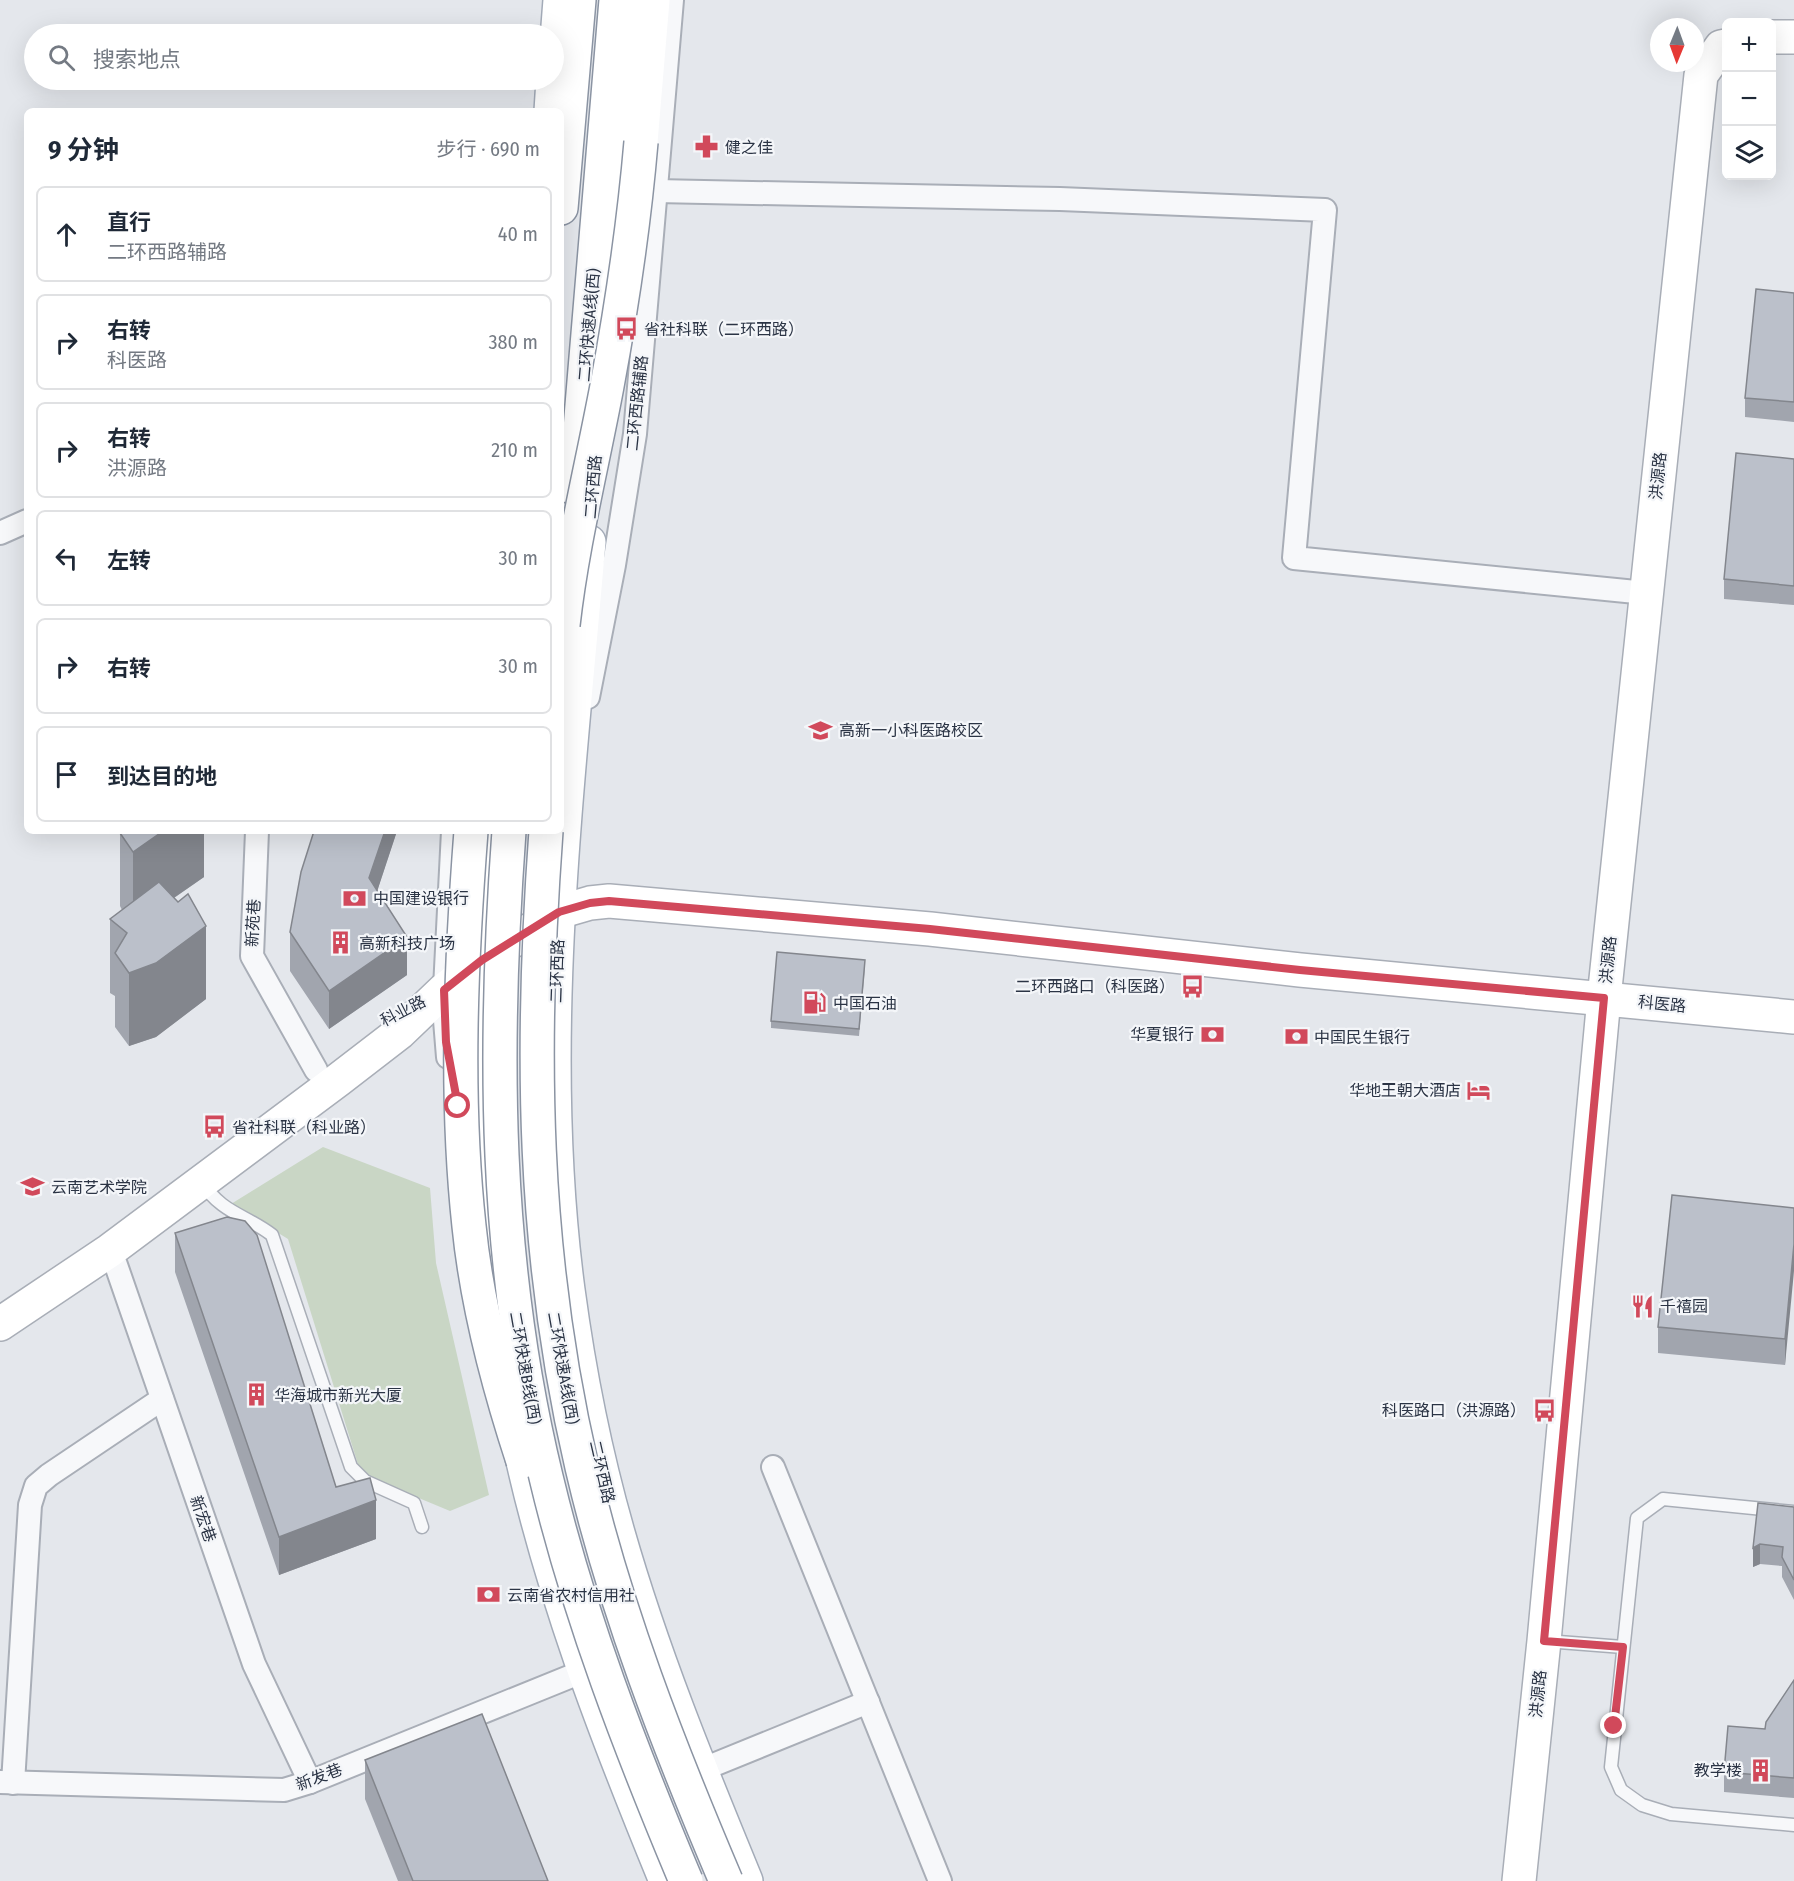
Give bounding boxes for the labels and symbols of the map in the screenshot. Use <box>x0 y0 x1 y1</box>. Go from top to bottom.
north arrow <box>1650 18 1704 72</box>
pharmacy icon: 健之佳 <box>694 134 720 160</box>
place label: 健之佳 <box>725 138 773 157</box>
street label: 二环快速A线(西) <box>575 267 603 383</box>
bus stop icon: 省社科联（二环西路） <box>613 316 639 342</box>
place label: 省社科联（二环西路） <box>644 320 804 339</box>
street label: 二环西路辅路 <box>623 354 651 452</box>
street label: 洪源路 <box>1646 451 1670 501</box>
street label: 二环西路 <box>581 454 605 520</box>
school or university icon: 高新一小科医路校区 <box>808 717 834 743</box>
place label: 高新一小科医路校区 <box>839 721 983 740</box>
bank icon: 中国建设银行 <box>342 885 368 911</box>
place label: 中国建设银行 <box>373 889 469 908</box>
street label: 新苑巷 <box>242 899 264 947</box>
building icon: 高新科技广场 <box>328 930 354 956</box>
place label: 高新科技广场 <box>359 934 455 953</box>
street label: 洪源路 <box>1596 935 1620 985</box>
street label: 二环西路 <box>546 939 568 1003</box>
bus stop icon: 二环西路口（科医路） <box>1180 973 1206 999</box>
place label: 二环西路口（科医路） <box>1015 977 1175 996</box>
fuel station icon: 中国石油 <box>802 990 828 1016</box>
street label: 科业路 <box>377 992 429 1030</box>
street label: 科医路 <box>1637 992 1687 1016</box>
place label: 中国石油 <box>833 994 897 1013</box>
bank icon: 华夏银行 <box>1199 1021 1225 1047</box>
bank icon: 中国民生银行 <box>1283 1024 1309 1050</box>
place label: 华夏银行 <box>1130 1025 1194 1044</box>
place label: 中国民生银行 <box>1314 1028 1410 1047</box>
hotel icon: 华地王朝大酒店 <box>1466 1077 1492 1103</box>
place label: 华地王朝大酒店 <box>1349 1081 1461 1100</box>
route start <box>444 1092 470 1118</box>
bus stop icon: 省社科联（科业路） <box>201 1114 227 1140</box>
place label: 省社科联（科业路） <box>232 1118 376 1137</box>
school or university icon: 云南艺术学院 <box>20 1174 46 1200</box>
place label: 云南艺术学院 <box>51 1178 147 1197</box>
restaurant icon: 千禧园 <box>1629 1293 1655 1319</box>
place label: 千禧园 <box>1660 1297 1708 1316</box>
street label: 二环快速B线(西) <box>506 1310 544 1426</box>
street label: 二环快速A线(西) <box>544 1310 582 1426</box>
building icon: 华海城市新光大厦 <box>243 1382 269 1408</box>
place label: 华海城市新光大厦 <box>274 1386 402 1405</box>
bus stop icon: 科医路口（洪源路） <box>1531 1397 1557 1423</box>
place label: 科医路口（洪源路） <box>1382 1401 1526 1420</box>
street label: 二环西路 <box>586 1439 618 1505</box>
street label: 新宏巷 <box>186 1493 220 1545</box>
bank icon: 云南省农村信用社 <box>476 1582 502 1608</box>
place label: 云南省农村信用社 <box>507 1586 635 1605</box>
street label: 洪源路 <box>1526 1669 1550 1719</box>
route end <box>1600 1712 1626 1738</box>
building icon: 教学楼 <box>1747 1757 1773 1783</box>
street label: 新发巷 <box>293 1760 345 1794</box>
place label: 教学楼 <box>1694 1761 1742 1780</box>

